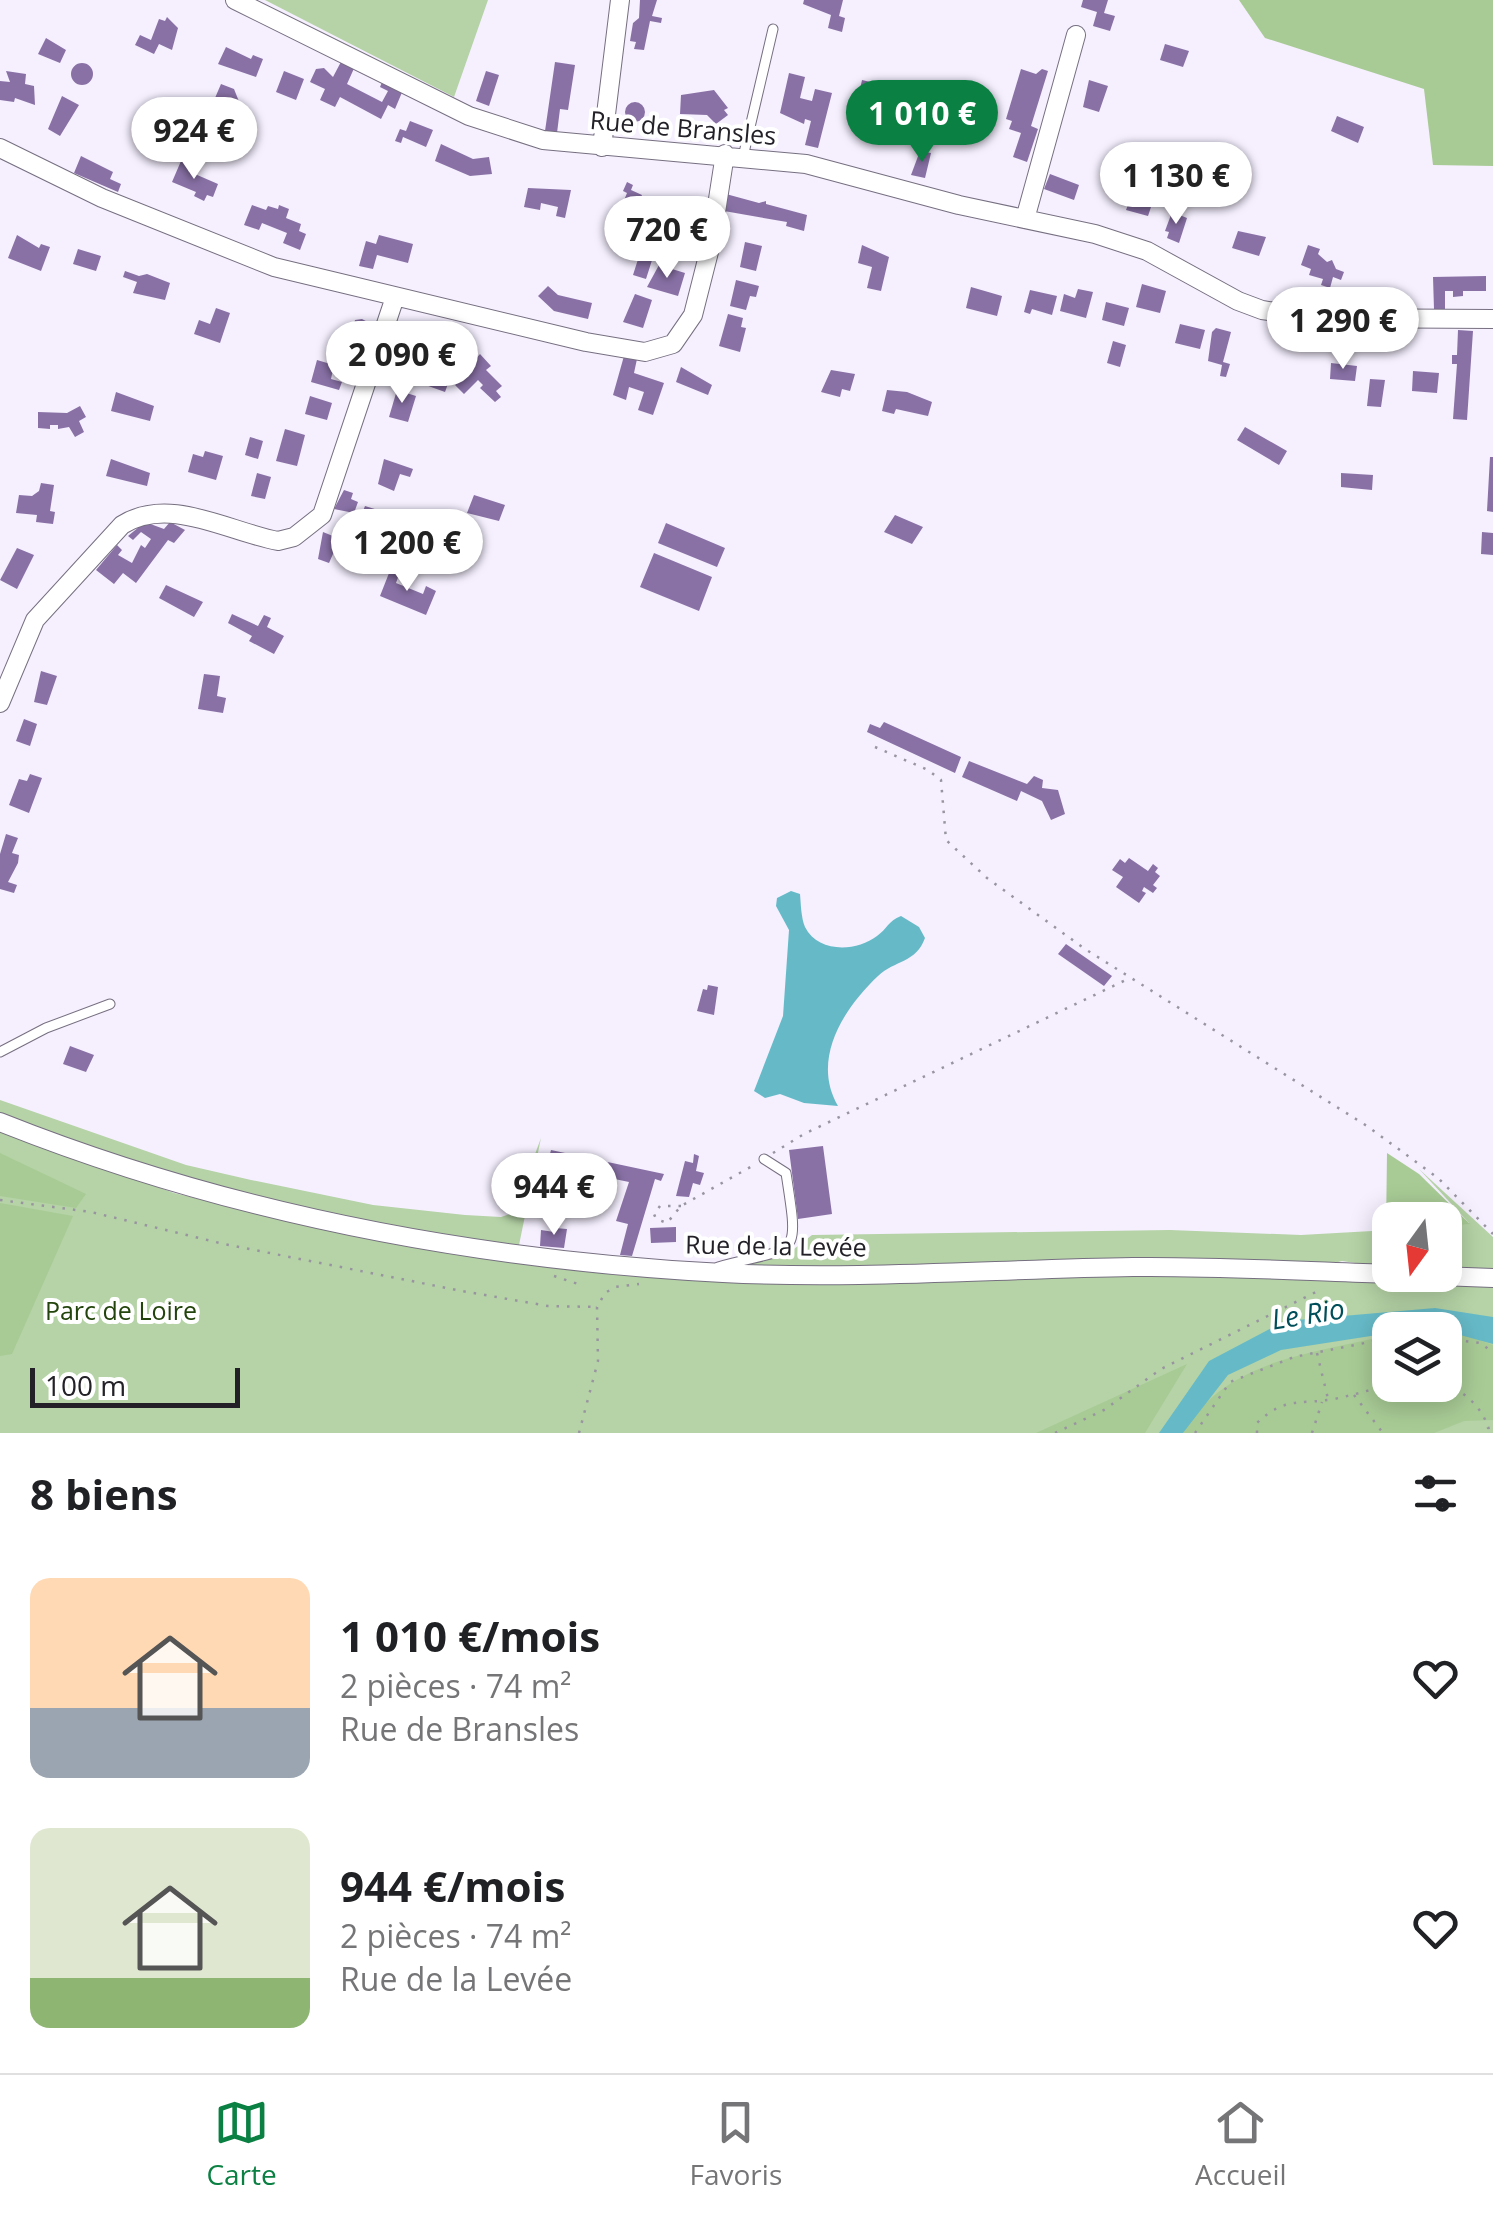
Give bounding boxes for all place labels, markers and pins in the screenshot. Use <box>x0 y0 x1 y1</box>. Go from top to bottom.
pin: 1 010 € <box>830 80 1014 165</box>
pin: 924 € <box>124 97 264 182</box>
pin: 1 130 € <box>1084 142 1268 227</box>
pin: 720 € <box>597 196 737 281</box>
pin: 1 290 € <box>1251 287 1435 372</box>
pin: 2 090 € <box>310 321 494 406</box>
pin: 1 200 € <box>315 509 499 594</box>
pin: 944 € <box>484 1153 624 1238</box>

